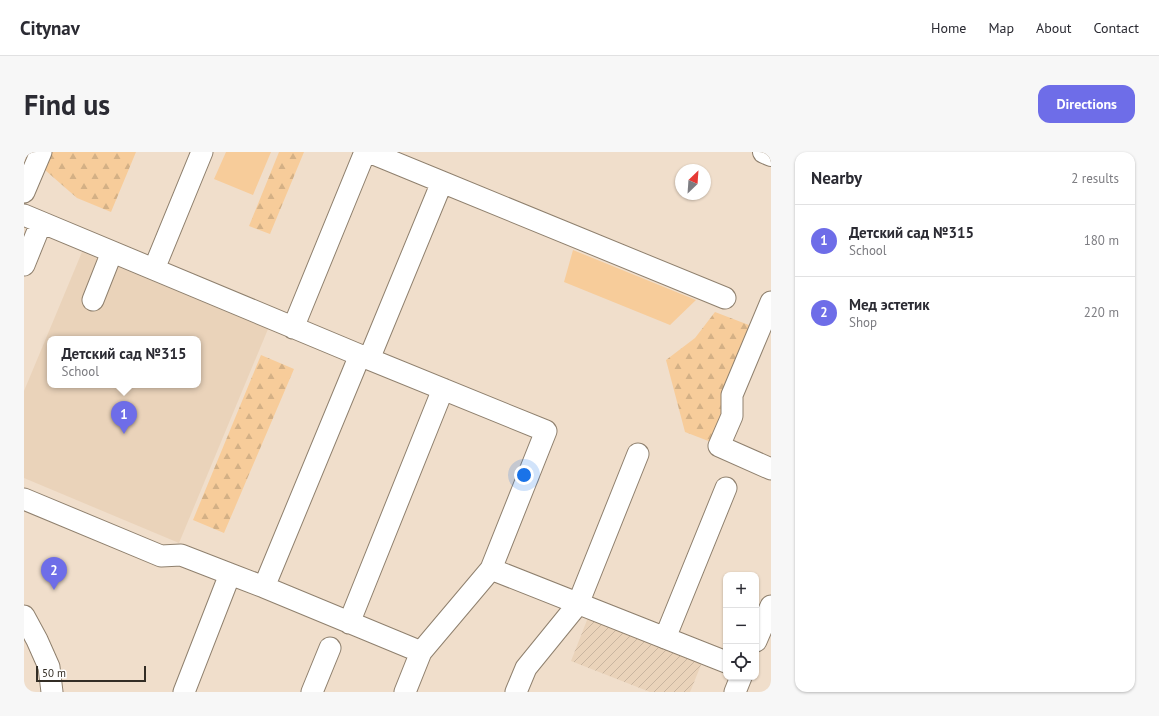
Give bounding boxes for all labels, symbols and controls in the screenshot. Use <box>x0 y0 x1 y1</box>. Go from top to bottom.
text: Citynav <box>20 16 80 40</box>
text: Home <box>931 19 966 37</box>
text: Map <box>988 19 1014 37</box>
text: About <box>1036 19 1072 37</box>
text: Contact <box>1094 19 1139 37</box>
button: Directions <box>1038 85 1135 123</box>
text: Find us <box>24 86 110 123</box>
north arrow <box>675 164 711 200</box>
text: Nearby <box>811 167 862 189</box>
text: 2 results <box>1071 170 1119 187</box>
text: Детский сад №315 <box>849 223 974 242</box>
text: 1 <box>820 232 828 249</box>
text: 180 m <box>1084 232 1119 249</box>
text: School <box>849 242 887 259</box>
text: Мед эстетик <box>849 295 930 314</box>
text: 2 <box>820 304 828 321</box>
text: 220 m <box>1084 304 1119 321</box>
text: Shop <box>849 314 877 331</box>
popup <box>47 336 201 388</box>
text: Детский сад №315 <box>61 344 187 363</box>
text: School <box>61 363 99 380</box>
pin: 1 <box>111 401 137 434</box>
your location <box>514 465 534 485</box>
pin: 2 <box>41 557 67 590</box>
map controls <box>723 572 759 680</box>
button: + <box>723 572 759 608</box>
button: − <box>723 608 759 644</box>
button: locate <box>723 644 759 680</box>
scale bar <box>36 664 146 683</box>
text: 50 m <box>42 666 66 680</box>

